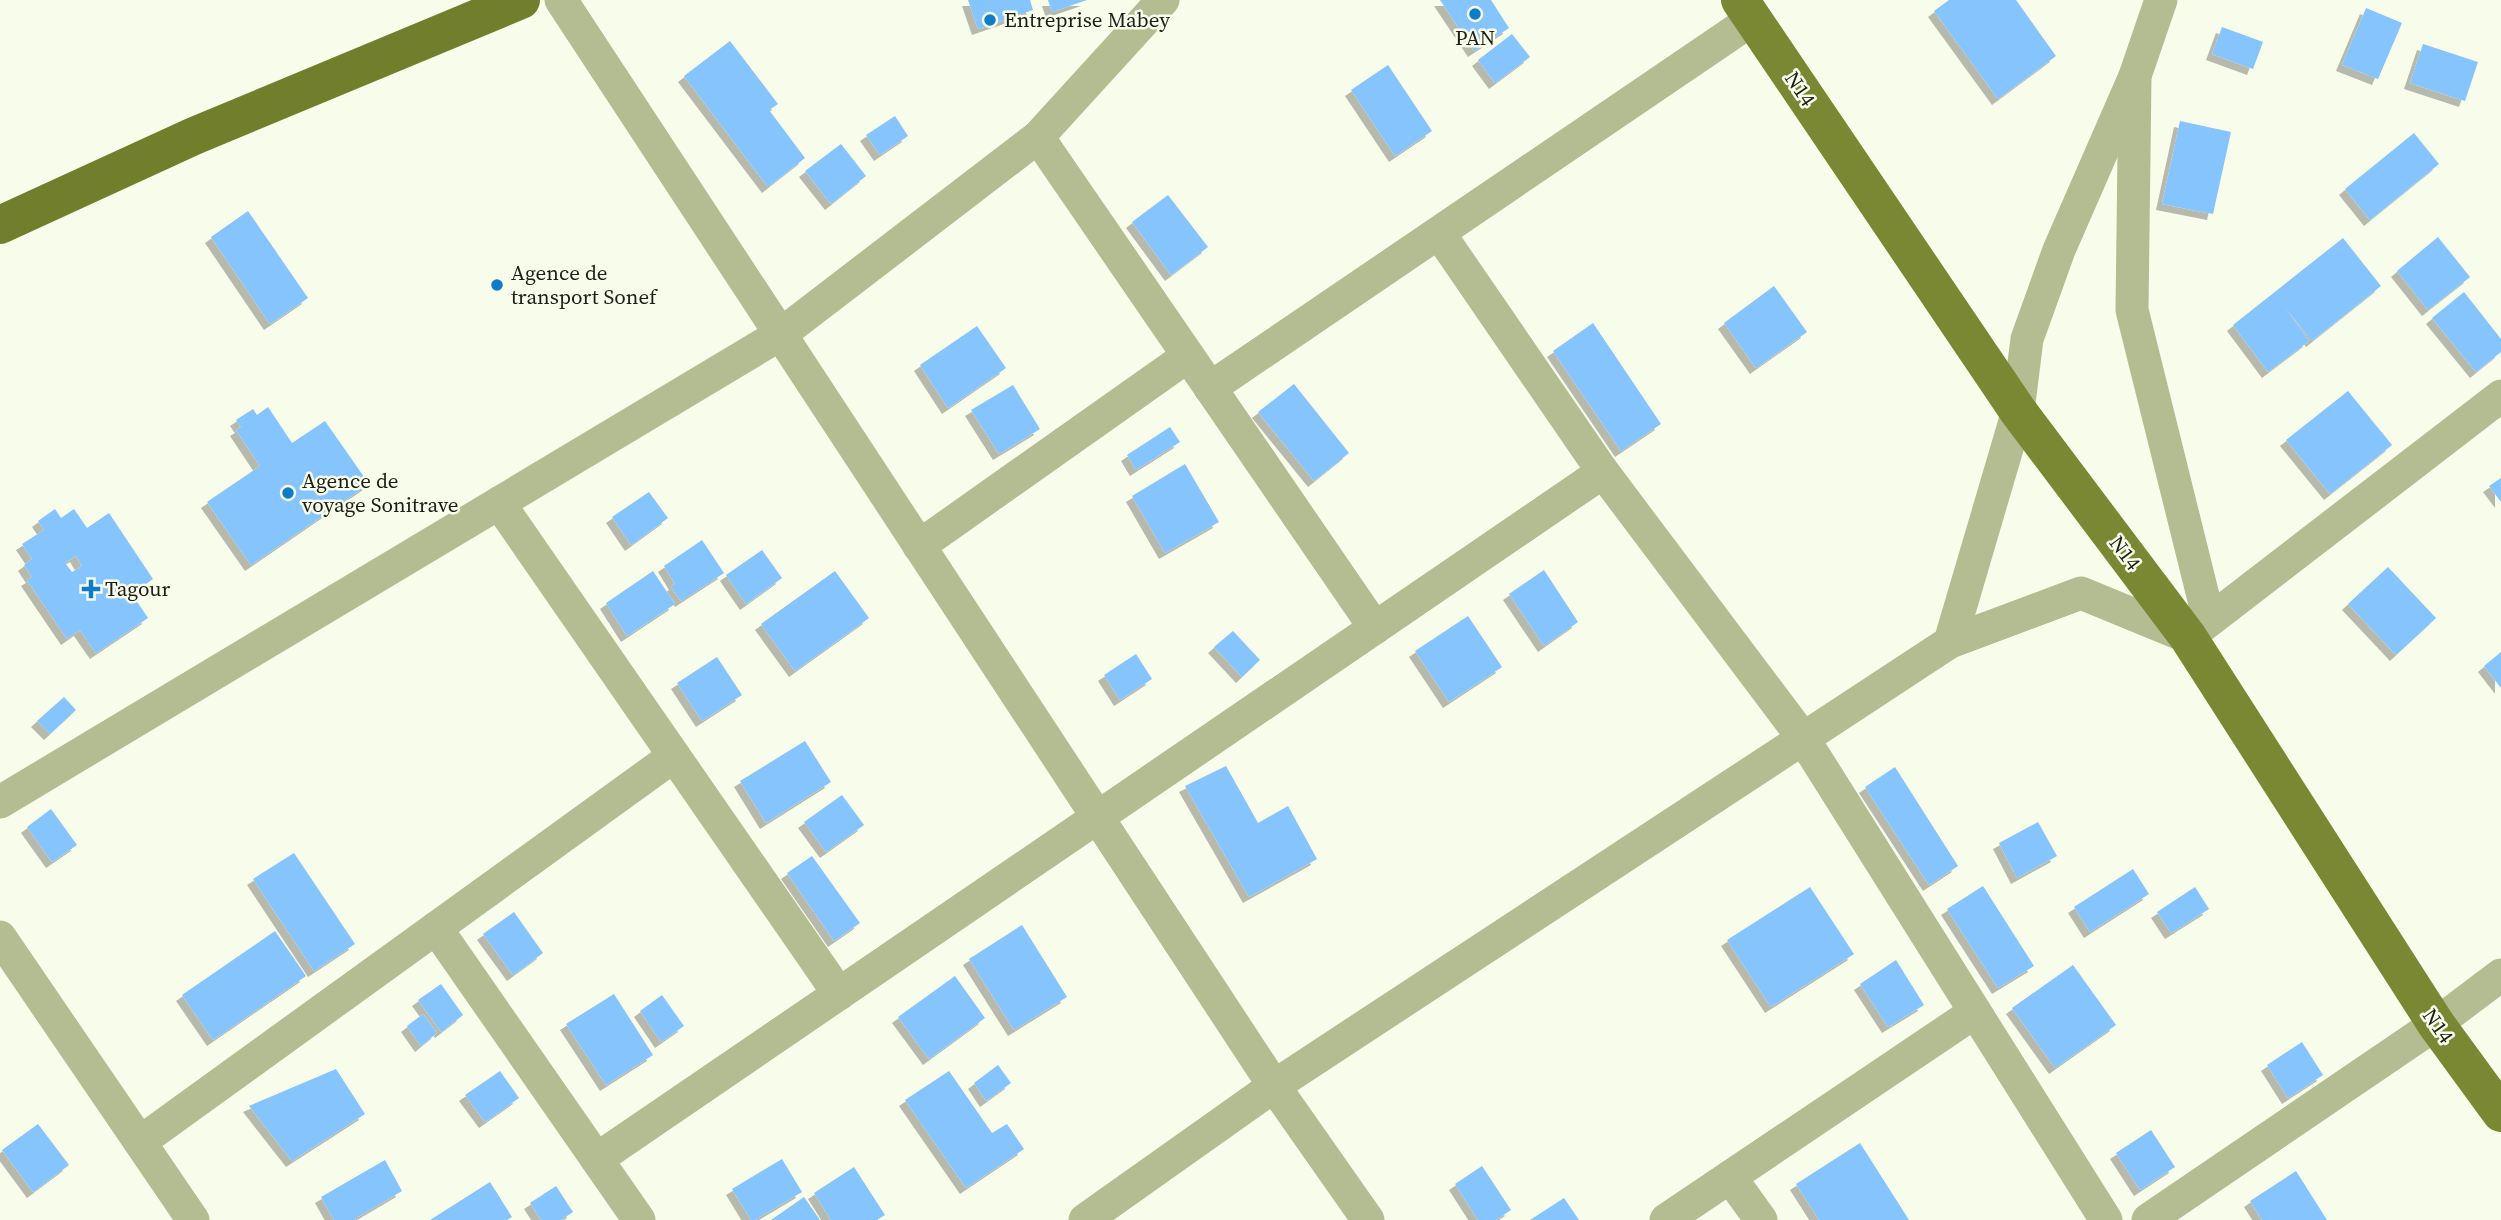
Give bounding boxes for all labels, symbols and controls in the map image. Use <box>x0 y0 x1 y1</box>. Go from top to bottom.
place label: Entreprise Mabey <box>1004 5 1170 34</box>
marker: PAN <box>1467 6 1483 22</box>
marker: Entreprise Mabey <box>982 12 998 28</box>
place label: PAN <box>1455 23 1495 52</box>
street label: N14 <box>1778 66 1823 112</box>
place label: Agence de transport Sonef <box>511 258 658 311</box>
marker: Agence de transport Sonef <box>489 277 505 293</box>
place label: Agence de voyage Sonitrave <box>302 466 459 519</box>
marker: Agence de voyage Sonitrave <box>280 485 296 501</box>
street label: N14 <box>2103 529 2148 576</box>
place label: Tagour <box>105 574 171 603</box>
marker: Tagour <box>83 581 99 597</box>
street label: N14 <box>2416 1002 2461 1049</box>

